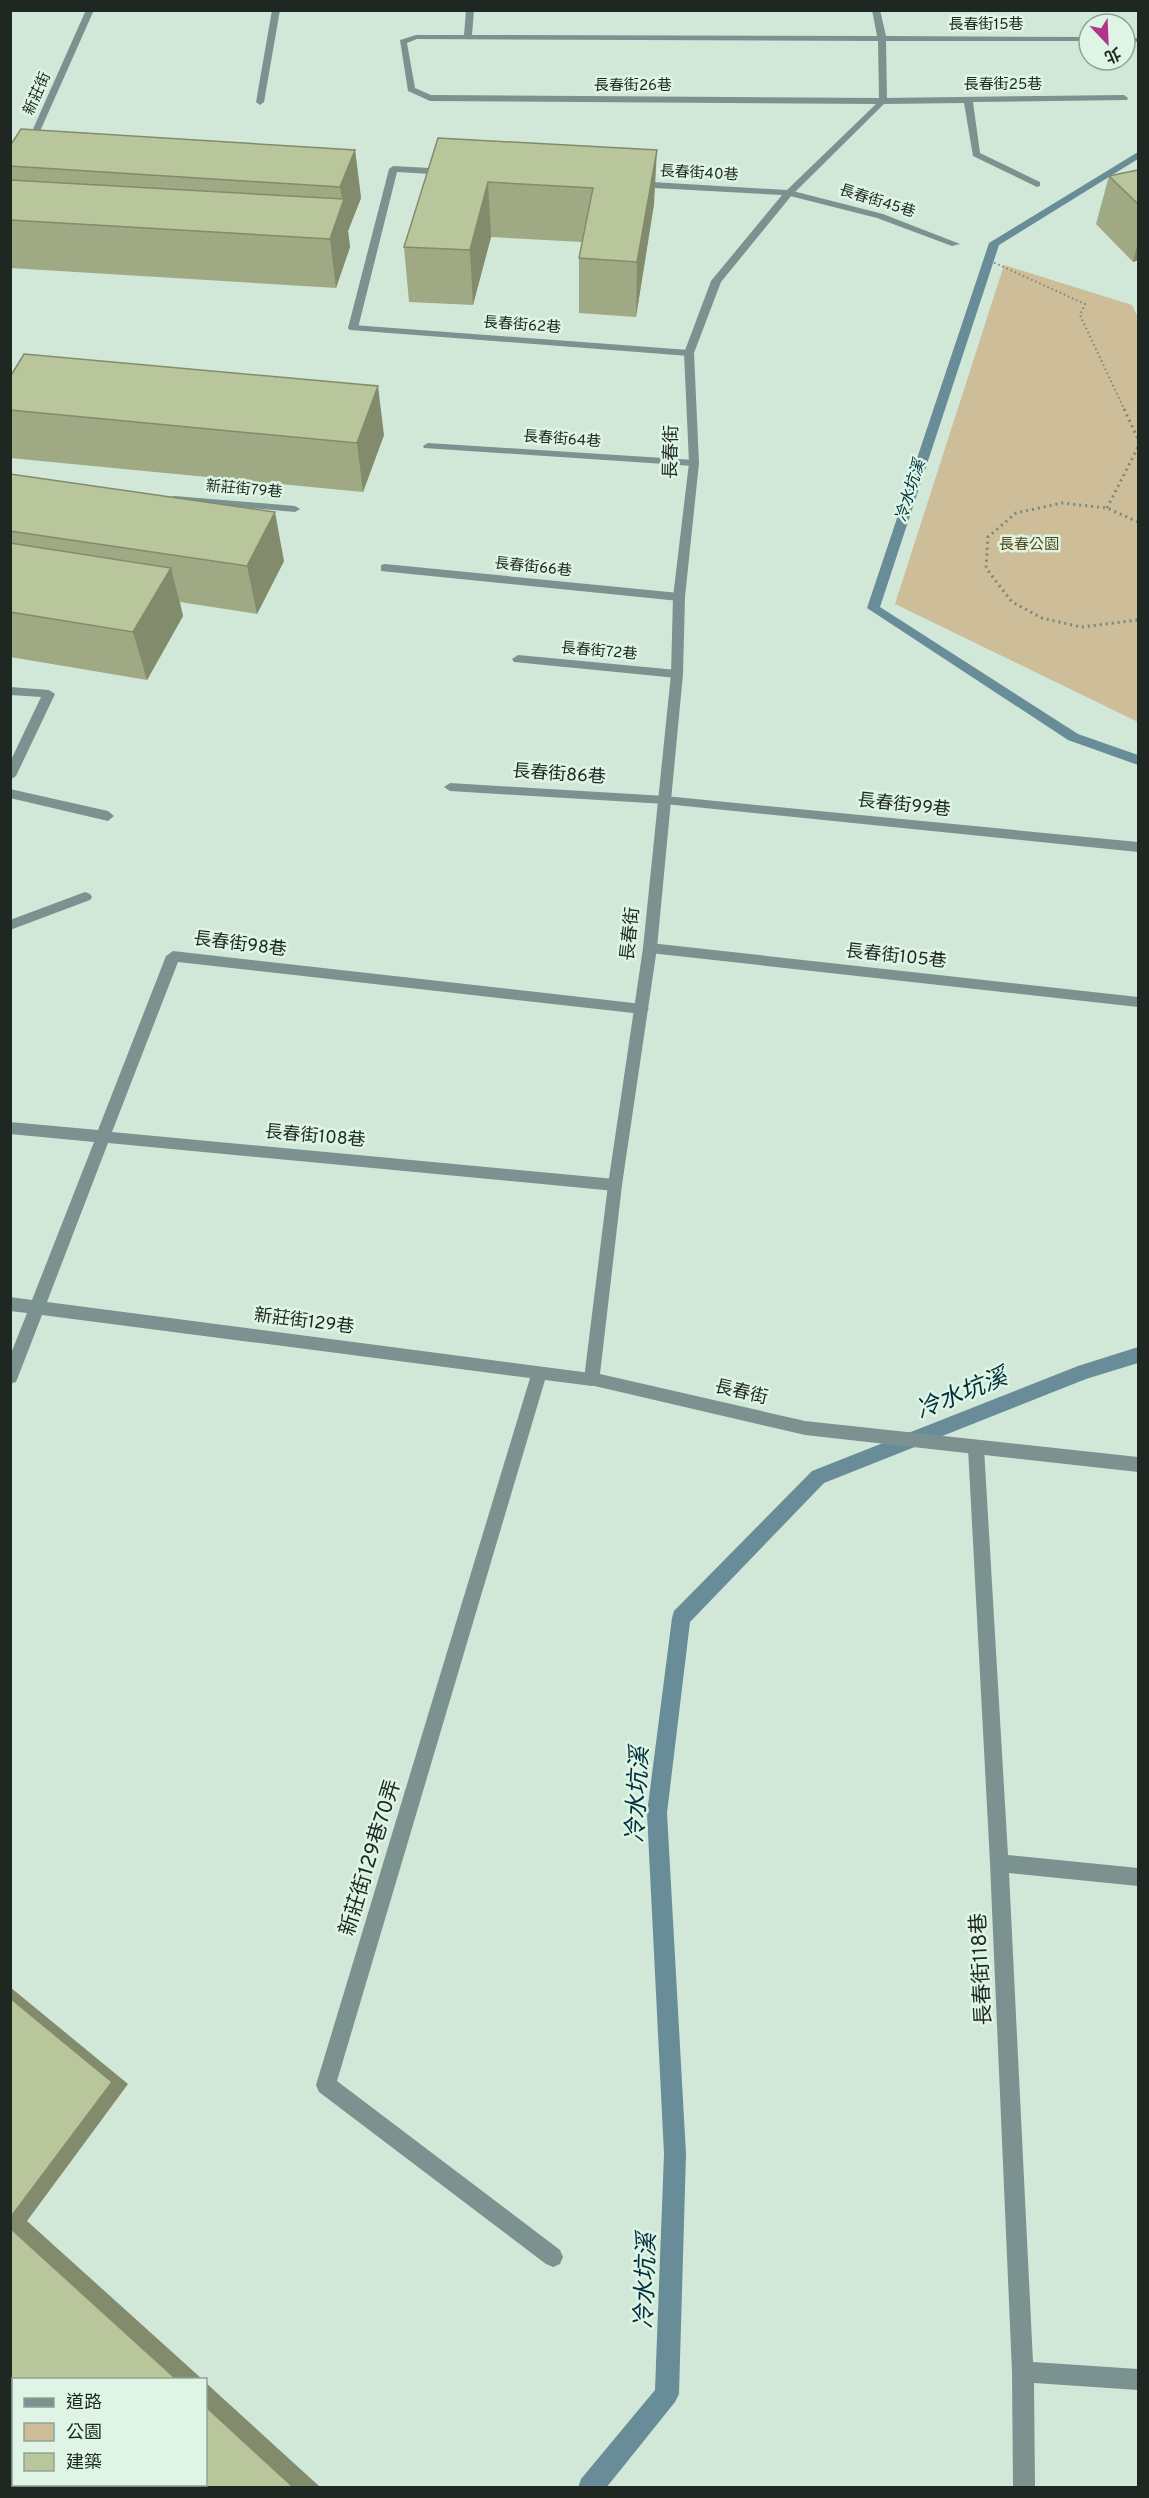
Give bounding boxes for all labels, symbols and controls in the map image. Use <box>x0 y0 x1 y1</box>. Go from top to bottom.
north arrow <box>1077 12 1137 72</box>
street label: 長春街15巷 <box>949 16 1023 35</box>
text: 北 <box>1101 42 1123 66</box>
street label: 新莊街 <box>20 70 56 118</box>
street label: 長春街25巷 <box>964 76 1042 95</box>
street label: 長春街26巷 <box>594 77 672 96</box>
street label: 長春街40巷 <box>659 162 739 186</box>
street label: 長春街45巷 <box>837 181 917 223</box>
street label: 長春街62巷 <box>482 314 562 338</box>
street label: 長春街 <box>660 425 684 479</box>
street label: 長春街64巷 <box>522 428 602 452</box>
water label: 冷水坑溪 <box>892 456 931 525</box>
street label: 新莊街79巷 <box>205 477 283 503</box>
park label: 長春公園 <box>999 536 1059 555</box>
street label: 長春街66巷 <box>493 554 573 582</box>
street label: 長春街72巷 <box>560 639 638 665</box>
street label: 長春街86巷 <box>511 760 607 790</box>
street label: 長春街99巷 <box>856 790 952 822</box>
street label: 長春街 <box>617 906 645 962</box>
street label: 長春街98巷 <box>192 928 288 962</box>
street label: 長春街105巷 <box>844 940 948 974</box>
street label: 長春街108巷 <box>264 1121 366 1153</box>
street label: 新莊街129巷 <box>253 1304 355 1340</box>
water label: 冷水坑溪 <box>912 1362 1015 1427</box>
street label: 長春街 <box>712 1376 770 1410</box>
water label: 冷水坑溪 <box>622 1743 657 1844</box>
street label: 新莊街129巷70弄 <box>334 1777 408 1939</box>
street label: 長春街118巷 <box>966 1912 998 2026</box>
water label: 冷水坑溪 <box>630 2230 664 2329</box>
legend <box>12 2378 207 2486</box>
text: 道路 <box>66 2392 102 2415</box>
text: 公園 <box>66 2422 102 2445</box>
text: 建築 <box>66 2452 102 2475</box>

